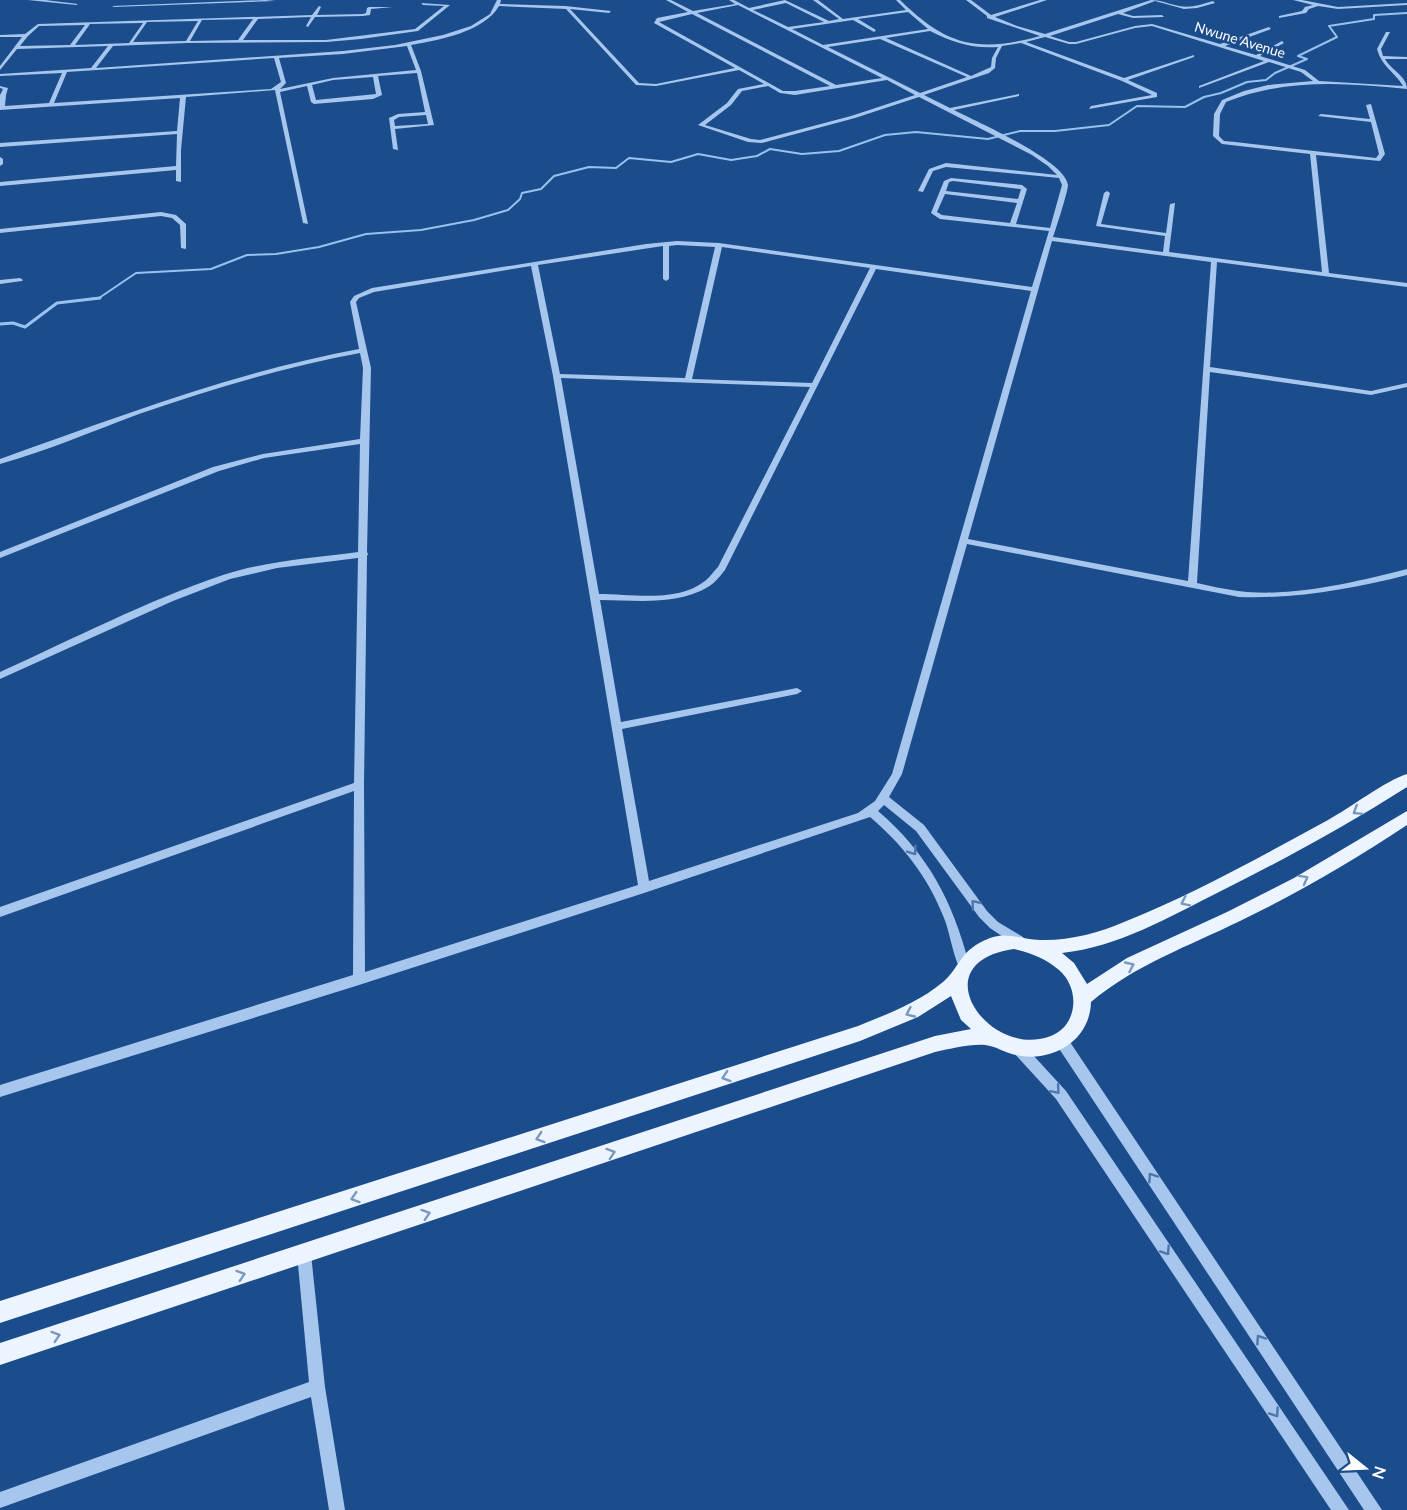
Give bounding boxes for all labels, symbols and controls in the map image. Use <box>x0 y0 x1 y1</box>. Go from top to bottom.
street label: Nwune Avenue <box>1193 18 1288 61</box>
one-way arrow <box>1353 804 1363 816</box>
one-way arrow <box>906 845 917 856</box>
one-way arrow <box>1298 875 1308 886</box>
one-way arrow <box>1180 895 1191 906</box>
one-way arrow <box>971 900 982 911</box>
one-way arrow <box>1123 962 1134 974</box>
one-way arrow <box>905 1005 916 1017</box>
one-way arrow <box>721 1070 732 1083</box>
one-way arrow <box>1049 1083 1060 1094</box>
one-way arrow <box>535 1131 546 1143</box>
one-way arrow <box>605 1148 616 1160</box>
one-way arrow <box>1147 1173 1159 1183</box>
one-way arrow <box>350 1191 361 1204</box>
one-way arrow <box>420 1209 431 1221</box>
one-way arrow <box>1159 1244 1170 1255</box>
one-way arrow <box>235 1270 246 1282</box>
one-way arrow <box>50 1331 61 1343</box>
one-way arrow <box>1256 1335 1267 1346</box>
one-way arrow <box>1268 1406 1279 1417</box>
north arrow <box>1335 1438 1395 1498</box>
text: N <box>1369 1464 1391 1482</box>

